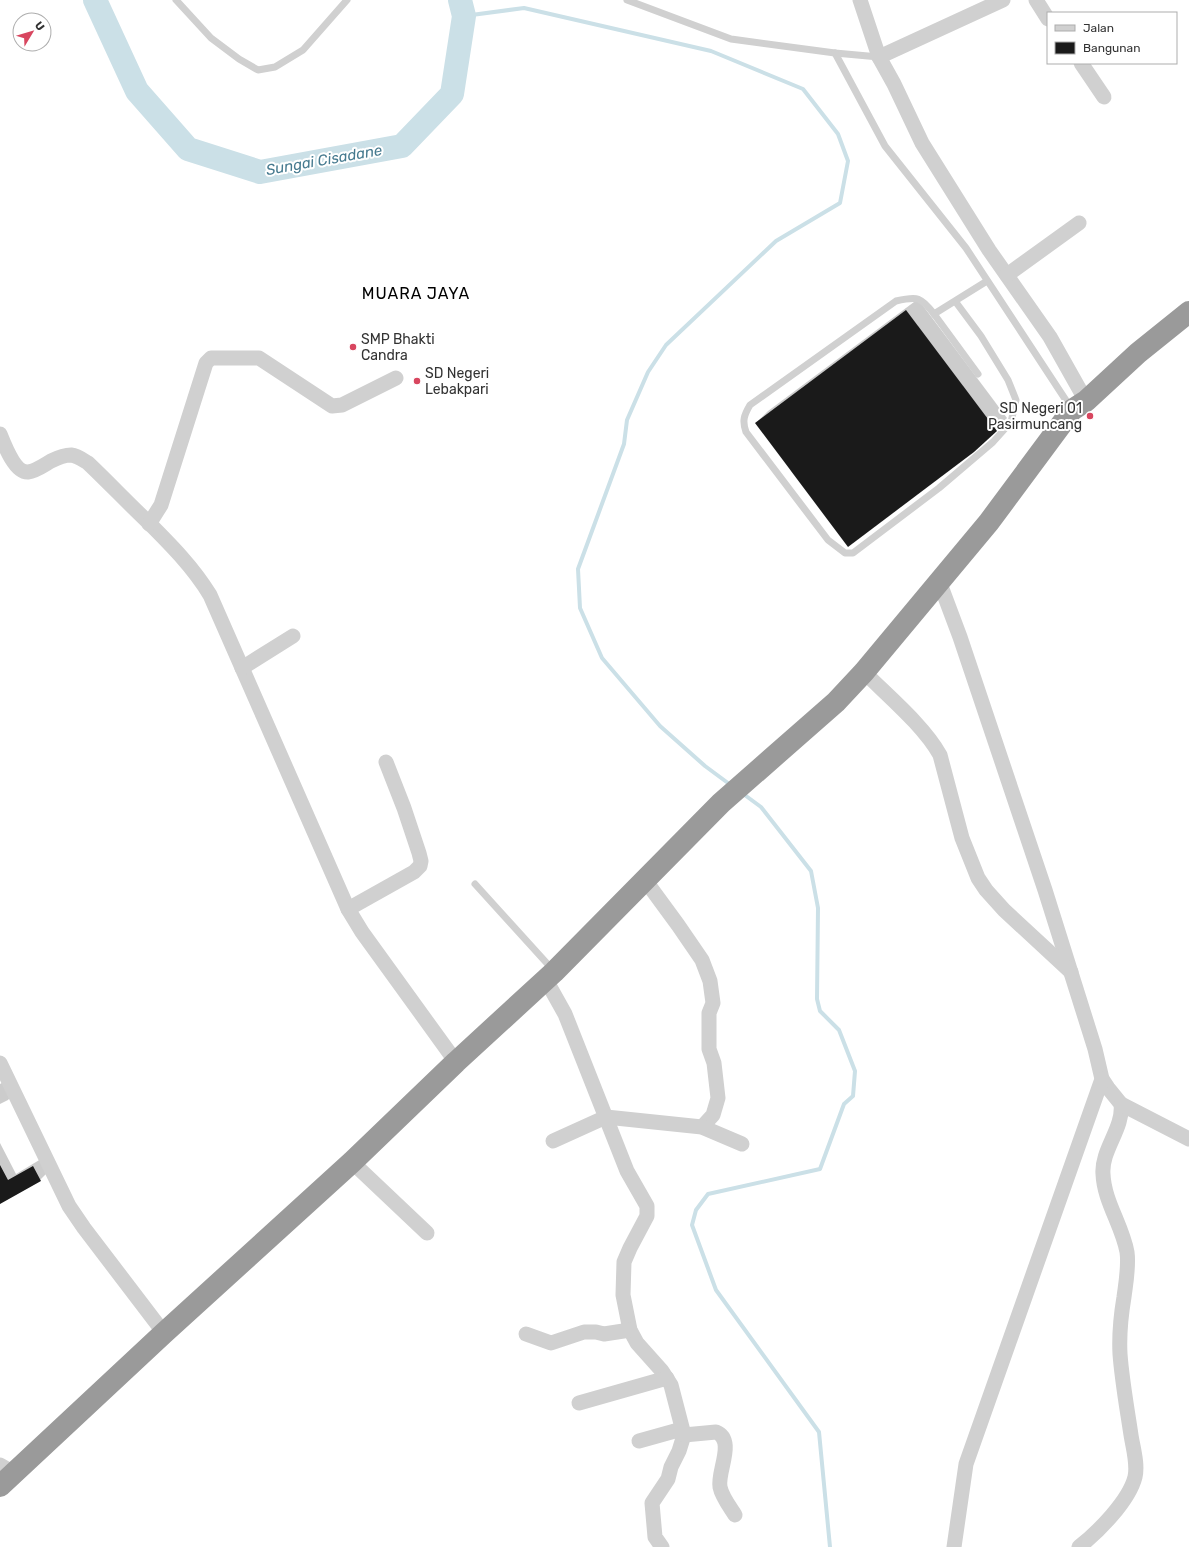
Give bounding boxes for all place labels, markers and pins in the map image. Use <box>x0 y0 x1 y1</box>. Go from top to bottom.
place label: SMP Bhakti Candra <box>361 331 435 364</box>
marker: SMP Bhakti Candra <box>348 342 358 352</box>
place label: SD Negeri Lebakpari <box>425 365 489 398</box>
marker: SD Negeri Lebakpari <box>412 376 422 386</box>
place label: SD Negeri 01 Pasirmuncang <box>988 400 1082 433</box>
marker: SD Negeri 01 Pasirmuncang <box>1085 411 1095 421</box>

